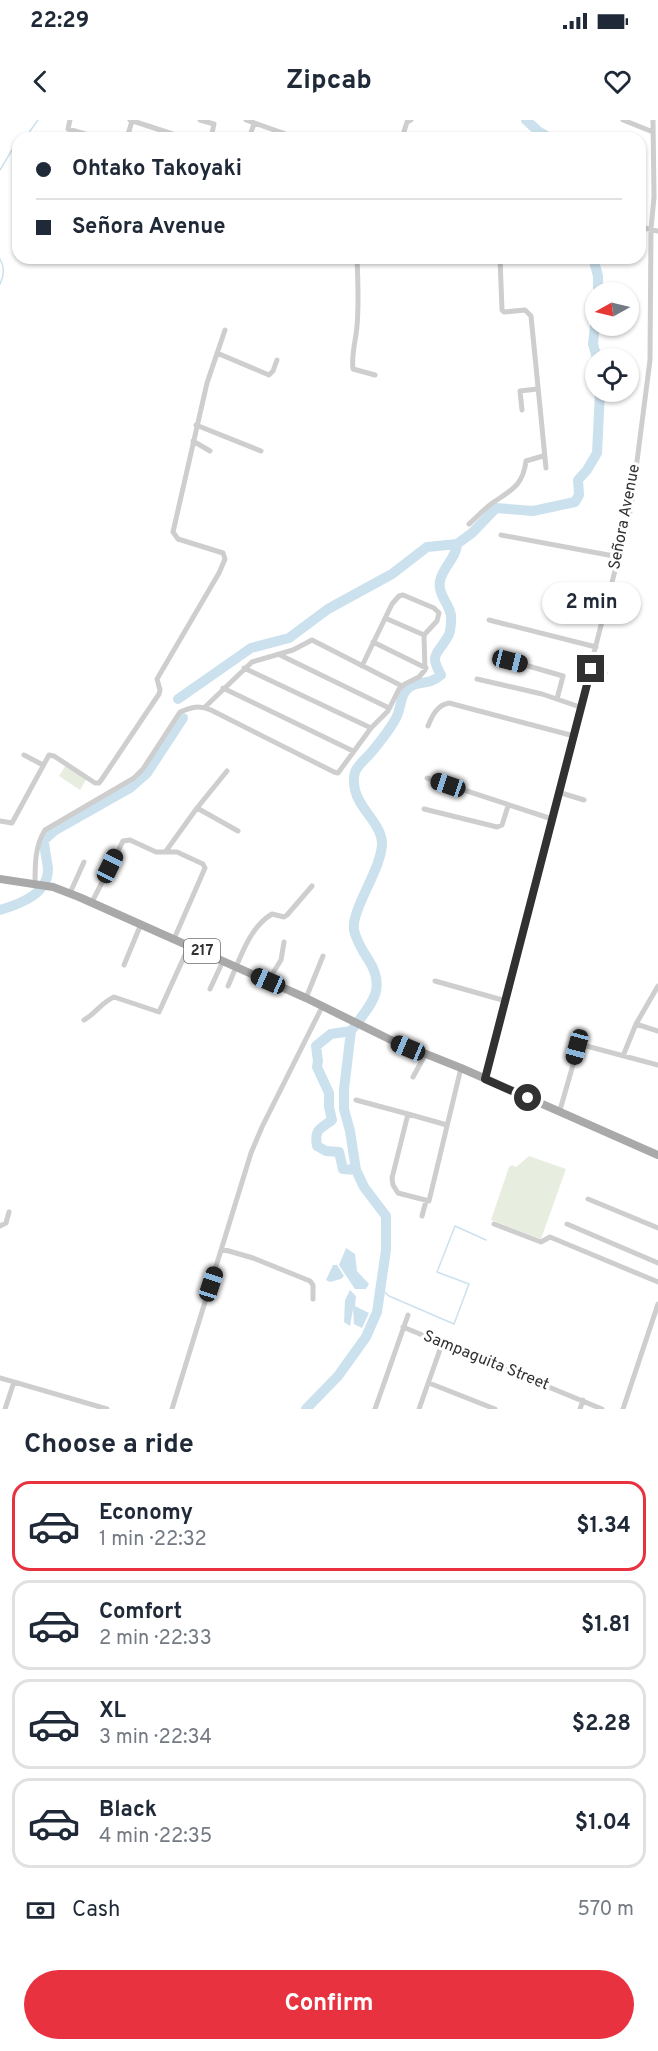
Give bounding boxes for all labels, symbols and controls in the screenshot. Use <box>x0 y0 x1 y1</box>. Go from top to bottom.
text: 22:29 <box>30 8 89 35</box>
text: Zipcab <box>286 64 372 98</box>
icon: back <box>24 65 57 98</box>
icon: heart <box>601 65 634 98</box>
text: Ohtako Takoyaki <box>72 156 242 183</box>
text: Señora Avenue <box>72 214 225 241</box>
north arrow <box>585 282 639 336</box>
map controls <box>585 282 639 402</box>
button: locate <box>585 348 639 402</box>
street label: Señora Avenue <box>605 463 645 571</box>
callout: 2 min <box>542 582 640 624</box>
text: 2 min <box>565 590 618 616</box>
car <box>490 648 530 674</box>
route end <box>577 655 604 682</box>
car <box>428 771 468 799</box>
car <box>94 846 126 886</box>
road number: 217 <box>184 939 220 963</box>
car <box>248 965 288 997</box>
car <box>564 1027 590 1067</box>
car <box>388 1033 428 1063</box>
route start <box>514 1084 541 1111</box>
car <box>197 1264 225 1304</box>
street label: Sampaguita Street <box>420 1327 552 1395</box>
text: Choose a ride <box>24 1428 194 1462</box>
icon: car <box>27 1499 81 1553</box>
text: Economy <box>99 1500 193 1527</box>
text: $1.34 <box>576 1513 631 1540</box>
text: 1 min · 22:32 <box>99 1527 207 1553</box>
icon: car <box>27 1598 81 1652</box>
text: Comfort <box>99 1599 182 1626</box>
text: $1.81 <box>581 1612 631 1639</box>
text: 2 min · 22:33 <box>99 1626 212 1652</box>
icon: car <box>27 1697 81 1751</box>
text: XL <box>99 1698 126 1725</box>
text: $2.28 <box>572 1711 631 1738</box>
text: 3 min · 22:34 <box>99 1725 212 1751</box>
icon: car <box>27 1796 81 1850</box>
text: Black <box>99 1797 157 1824</box>
text: $1.04 <box>575 1810 631 1837</box>
text: 4 min · 22:35 <box>99 1824 212 1850</box>
icon: cash <box>24 1894 57 1927</box>
text: Cash <box>72 1897 121 1924</box>
text: 570 m <box>577 1897 634 1923</box>
button: Confirm <box>24 1970 634 2039</box>

